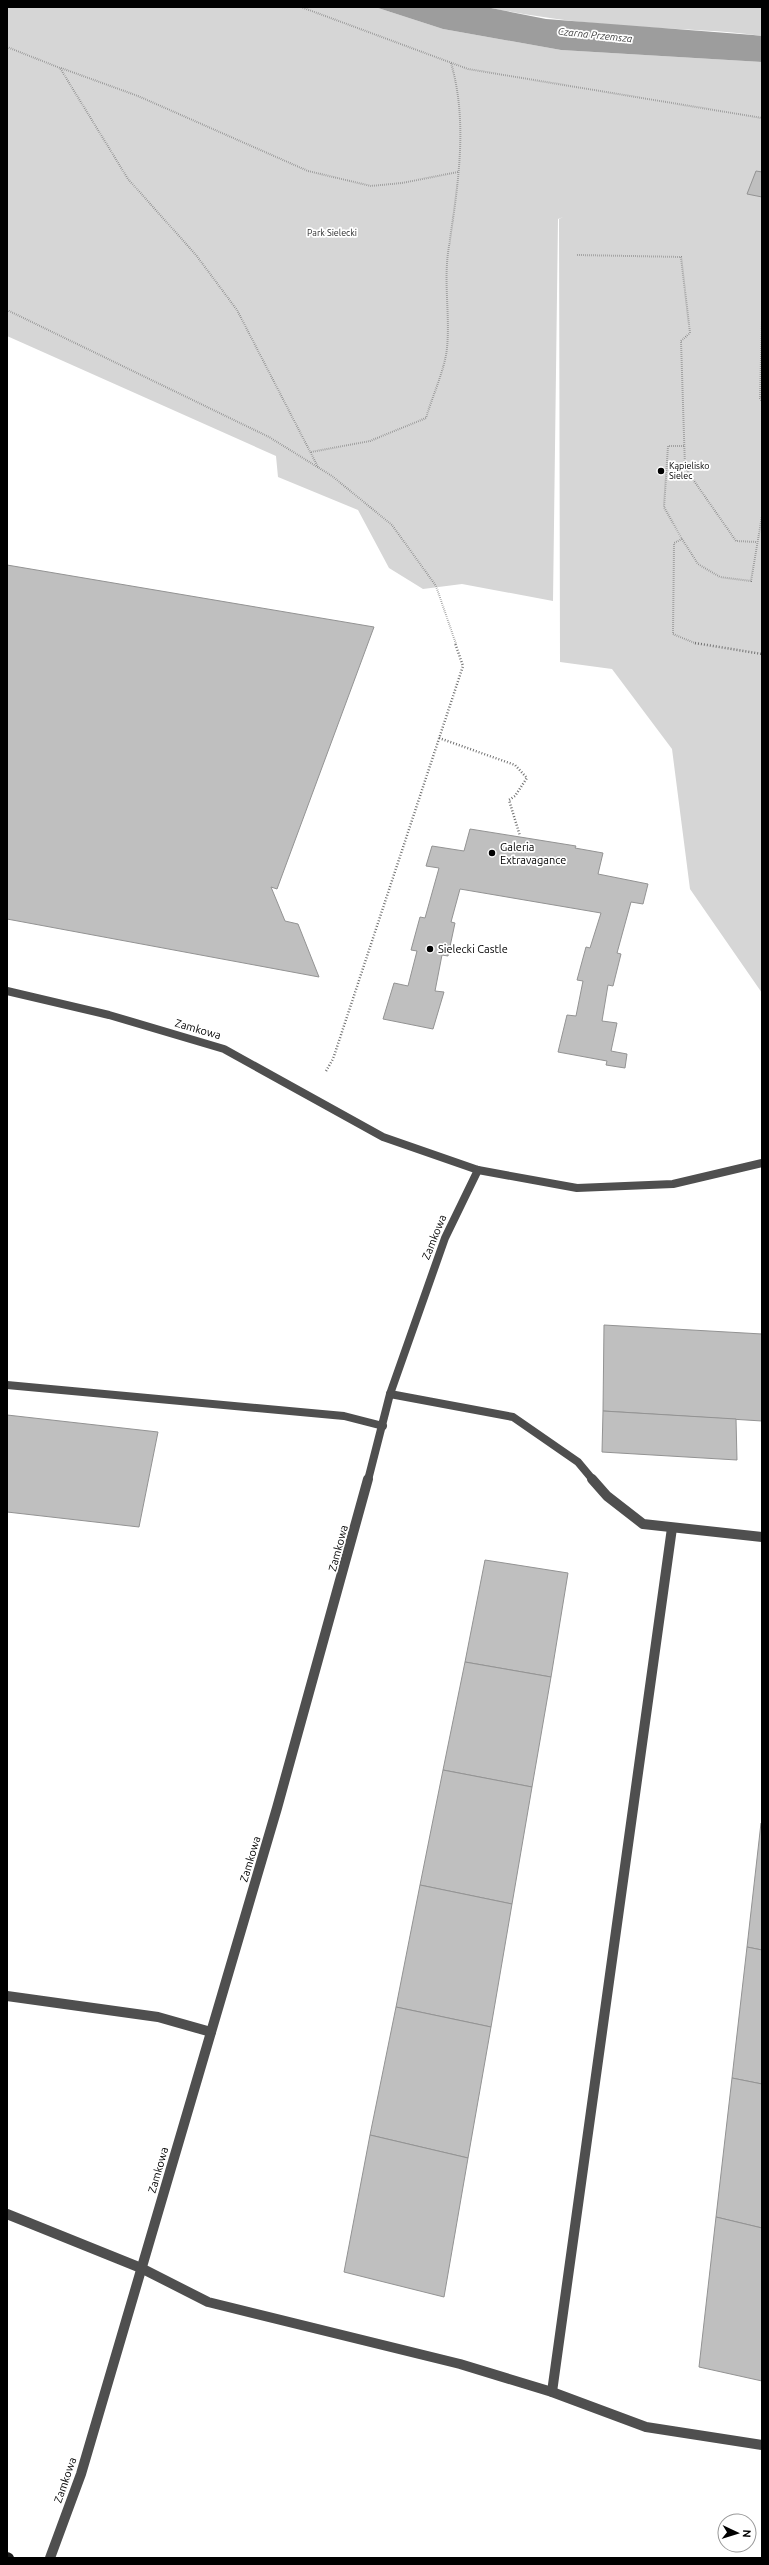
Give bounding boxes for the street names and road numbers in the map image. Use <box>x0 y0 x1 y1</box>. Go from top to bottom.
street label: Zamkowa <box>174 1017 222 1041</box>
street label: Zamkowa <box>420 1213 448 1261</box>
street label: Zamkowa <box>326 1524 350 1572</box>
street label: Zamkowa <box>237 1835 263 1883</box>
street label: Zamkowa <box>146 2146 170 2194</box>
street label: Zamkowa <box>52 2456 78 2504</box>

